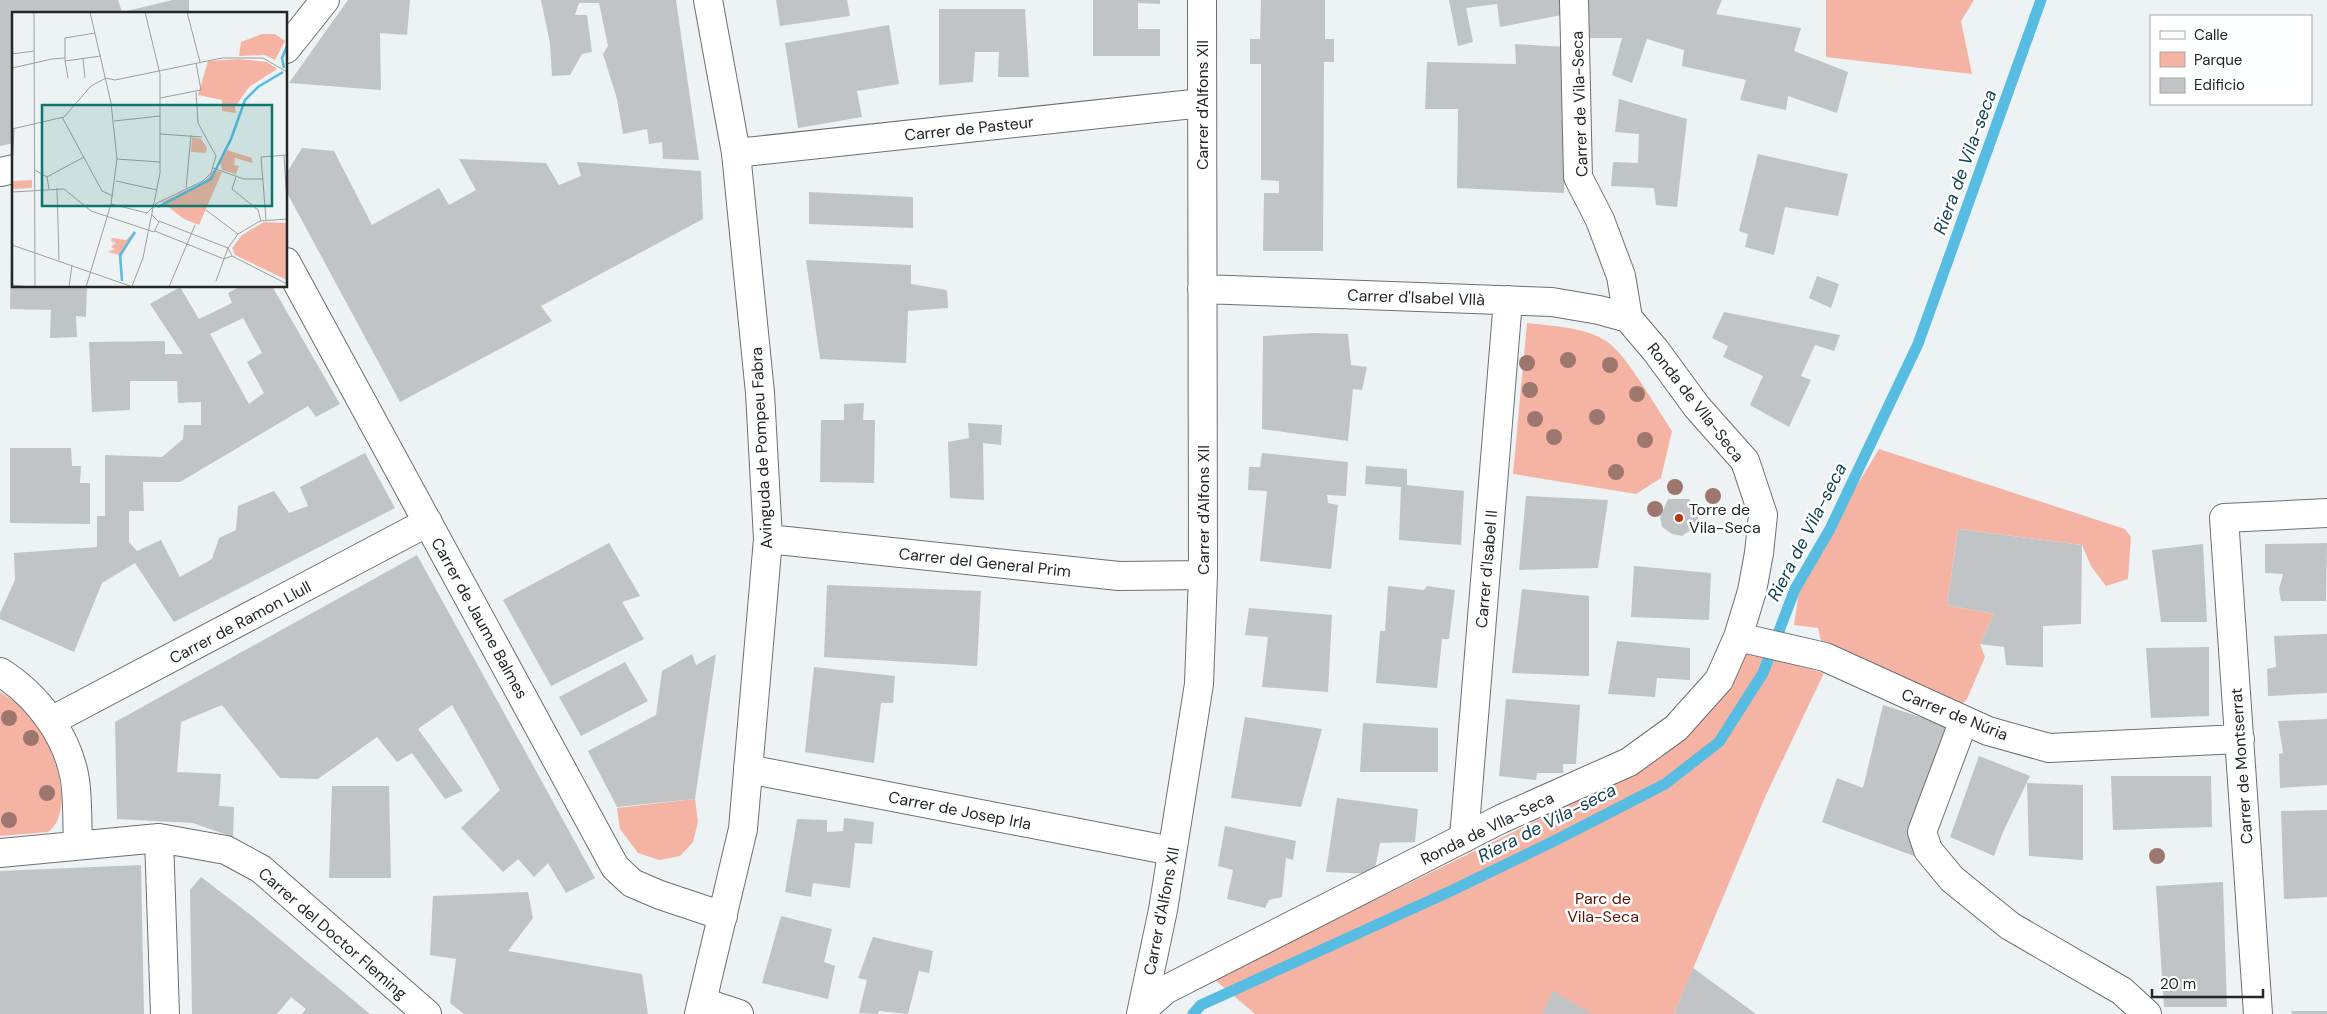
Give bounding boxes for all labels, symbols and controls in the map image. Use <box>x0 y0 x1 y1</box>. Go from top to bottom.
inset map <box>12 12 288 288</box>
legend <box>2150 15 2312 105</box>
text: Calle <box>2194 25 2228 45</box>
street label: Carrer de Vila-Seca <box>1566 31 1593 177</box>
street label: Carrer d'Alfons XII <box>1192 40 1213 170</box>
text: Parque <box>2194 50 2242 70</box>
text: Edificio <box>2194 75 2245 95</box>
water label: Riera de Vila-seca <box>1928 86 2002 238</box>
street label: Carrer de Pasteur <box>903 111 1035 146</box>
street label: Carrer d'Isabel VIlà <box>1347 285 1485 310</box>
street label: Ronda de VIla-Seca <box>1642 338 1749 466</box>
street label: Avinguda de Pompeu Fabra <box>746 346 777 549</box>
street label: Carrer d'Alfons XII <box>1193 445 1214 575</box>
water label: Riera de Vila-seca <box>1762 459 1852 605</box>
place label: Torre de Vila-Seca <box>1689 499 1761 538</box>
street label: Carrer d'Isabel II <box>1471 509 1502 629</box>
marker: Torre de Vila-Seca <box>1673 512 1685 524</box>
street label: Carrer de Jaume Balmes <box>426 534 533 703</box>
street label: Carrer del General Prim <box>898 543 1072 582</box>
street label: Carrer de Ramon Llull <box>166 576 315 669</box>
street label: Carrer de Núria <box>1898 684 2011 745</box>
street label: Carrer de Montserrat <box>2226 687 2257 845</box>
water label: Riera de Vila-seca <box>1474 778 1620 868</box>
street label: Carrer de Josep Irla <box>887 786 1033 835</box>
street label: Ronda de VIla-Seca <box>1417 787 1557 870</box>
street label: Carrer d'Alfons XII <box>1139 845 1184 977</box>
street label: Carrer del Doctor Fleming <box>254 863 411 1004</box>
park label: Parc de Vila-Seca <box>1567 888 1639 927</box>
scale bar <box>2152 966 2263 998</box>
text: 20 m <box>2160 974 2196 994</box>

